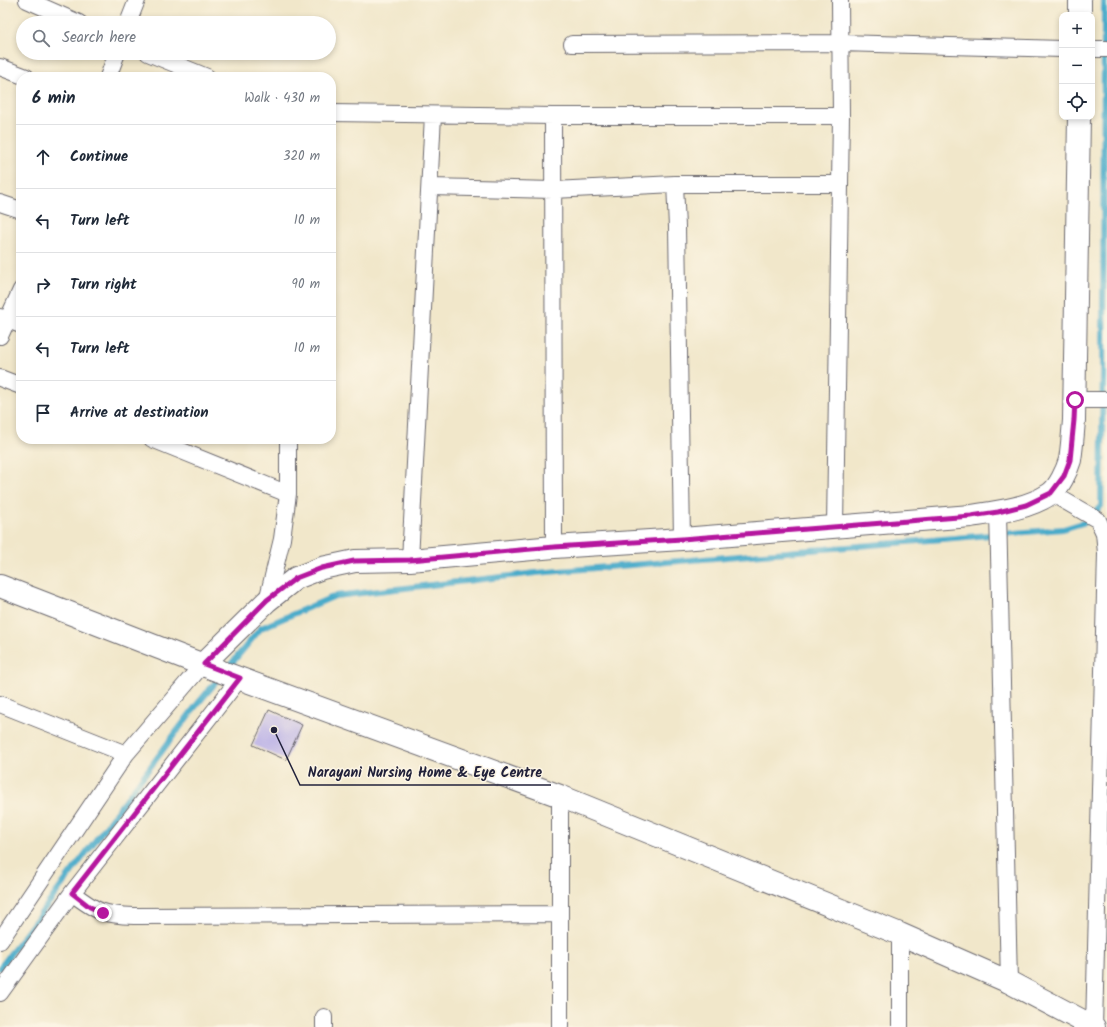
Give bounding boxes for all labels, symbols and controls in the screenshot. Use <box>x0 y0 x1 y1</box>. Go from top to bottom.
map controls <box>1059 12 1095 120</box>
button: + <box>1059 12 1095 48</box>
search box <box>16 16 336 60</box>
text: Search here <box>62 26 136 50</box>
icon: search <box>30 27 52 49</box>
button: − <box>1059 48 1095 84</box>
button: locate <box>1059 84 1095 120</box>
text: 6 min <box>32 85 76 112</box>
text: Walk · 430 m <box>244 88 320 109</box>
text: Continue <box>70 145 128 169</box>
icon: ahead <box>32 146 54 168</box>
text: 320 m <box>283 146 320 167</box>
text: Turn left <box>70 209 130 233</box>
icon: left <box>32 210 54 232</box>
text: 10 m <box>294 210 320 231</box>
text: Turn right <box>70 273 137 297</box>
icon: right <box>32 274 54 296</box>
text: 90 m <box>292 274 320 295</box>
text: Turn left <box>70 337 130 361</box>
icon: left <box>32 338 54 360</box>
text: 10 m <box>294 338 320 359</box>
route start <box>1066 391 1084 409</box>
text: Arrive at destination <box>70 401 209 425</box>
icon: arrive <box>32 402 54 424</box>
callout: Narayani Nursing Home & Eye Centre <box>300 759 551 785</box>
text: Narayani Nursing Home & Eye Centre <box>308 762 542 784</box>
route end <box>94 904 112 922</box>

